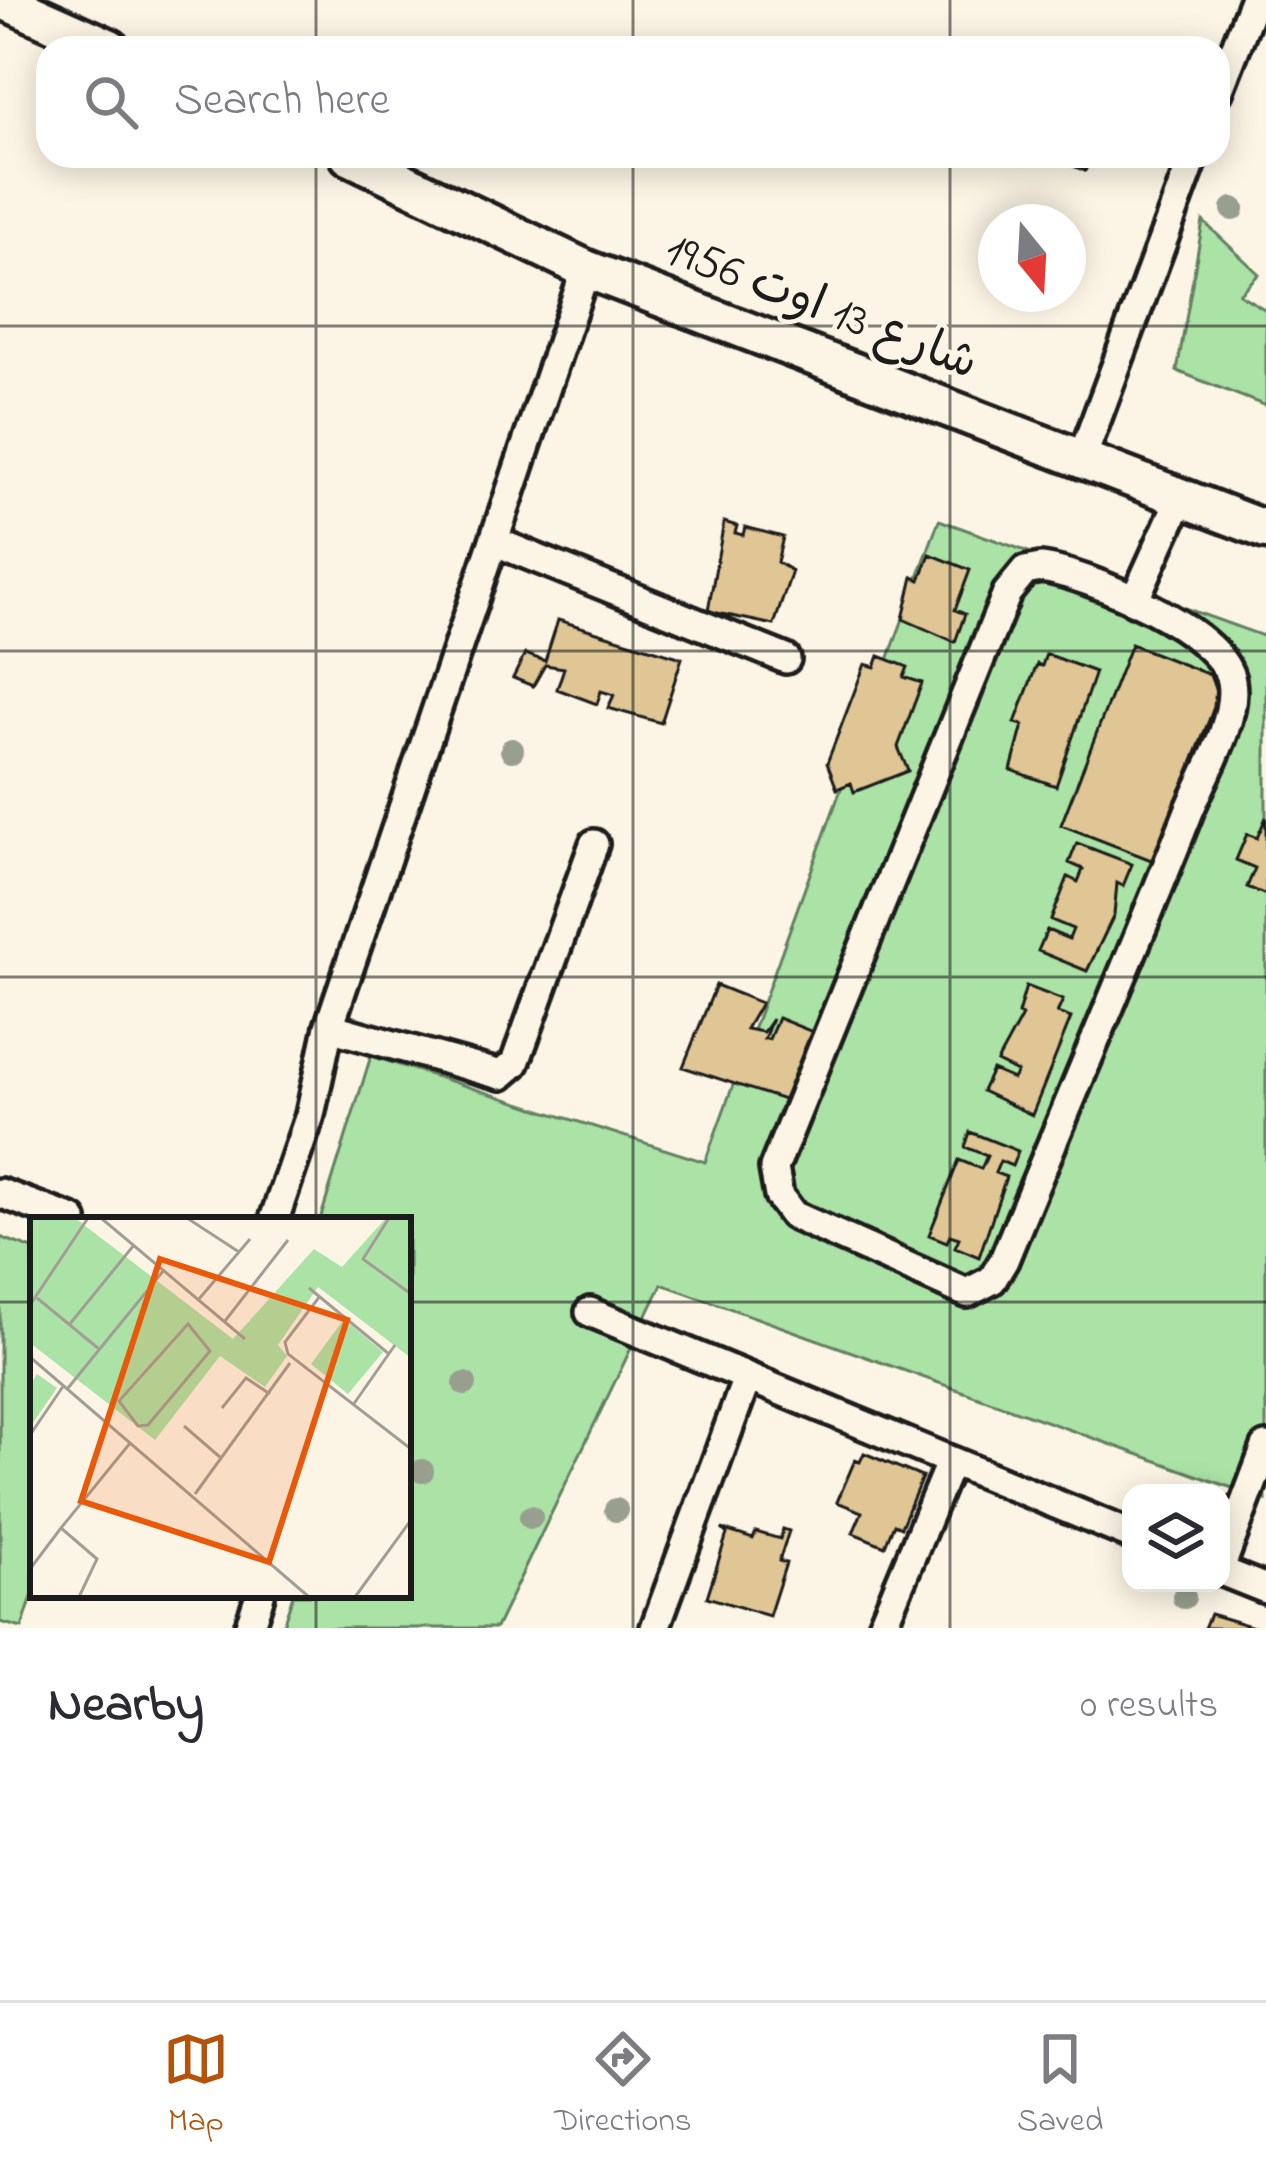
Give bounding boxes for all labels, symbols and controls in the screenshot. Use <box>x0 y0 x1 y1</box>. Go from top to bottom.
search box <box>36 36 1230 168</box>
icon: search <box>78 69 144 135</box>
text: Search here <box>174 69 390 135</box>
north arrow <box>978 204 1086 312</box>
street label: شارع 13 اوت 1956 <box>655 216 987 400</box>
inset map <box>30 1217 411 1598</box>
map controls <box>1122 1484 1230 1592</box>
button: layers <box>1122 1484 1230 1592</box>
text: Nearby <box>48 1669 204 1744</box>
text: 0 results <box>1080 1678 1218 1735</box>
tab: Map <box>163 2026 229 2146</box>
tab: Directions <box>554 2026 692 2146</box>
tab: Saved <box>1017 2026 1103 2146</box>

